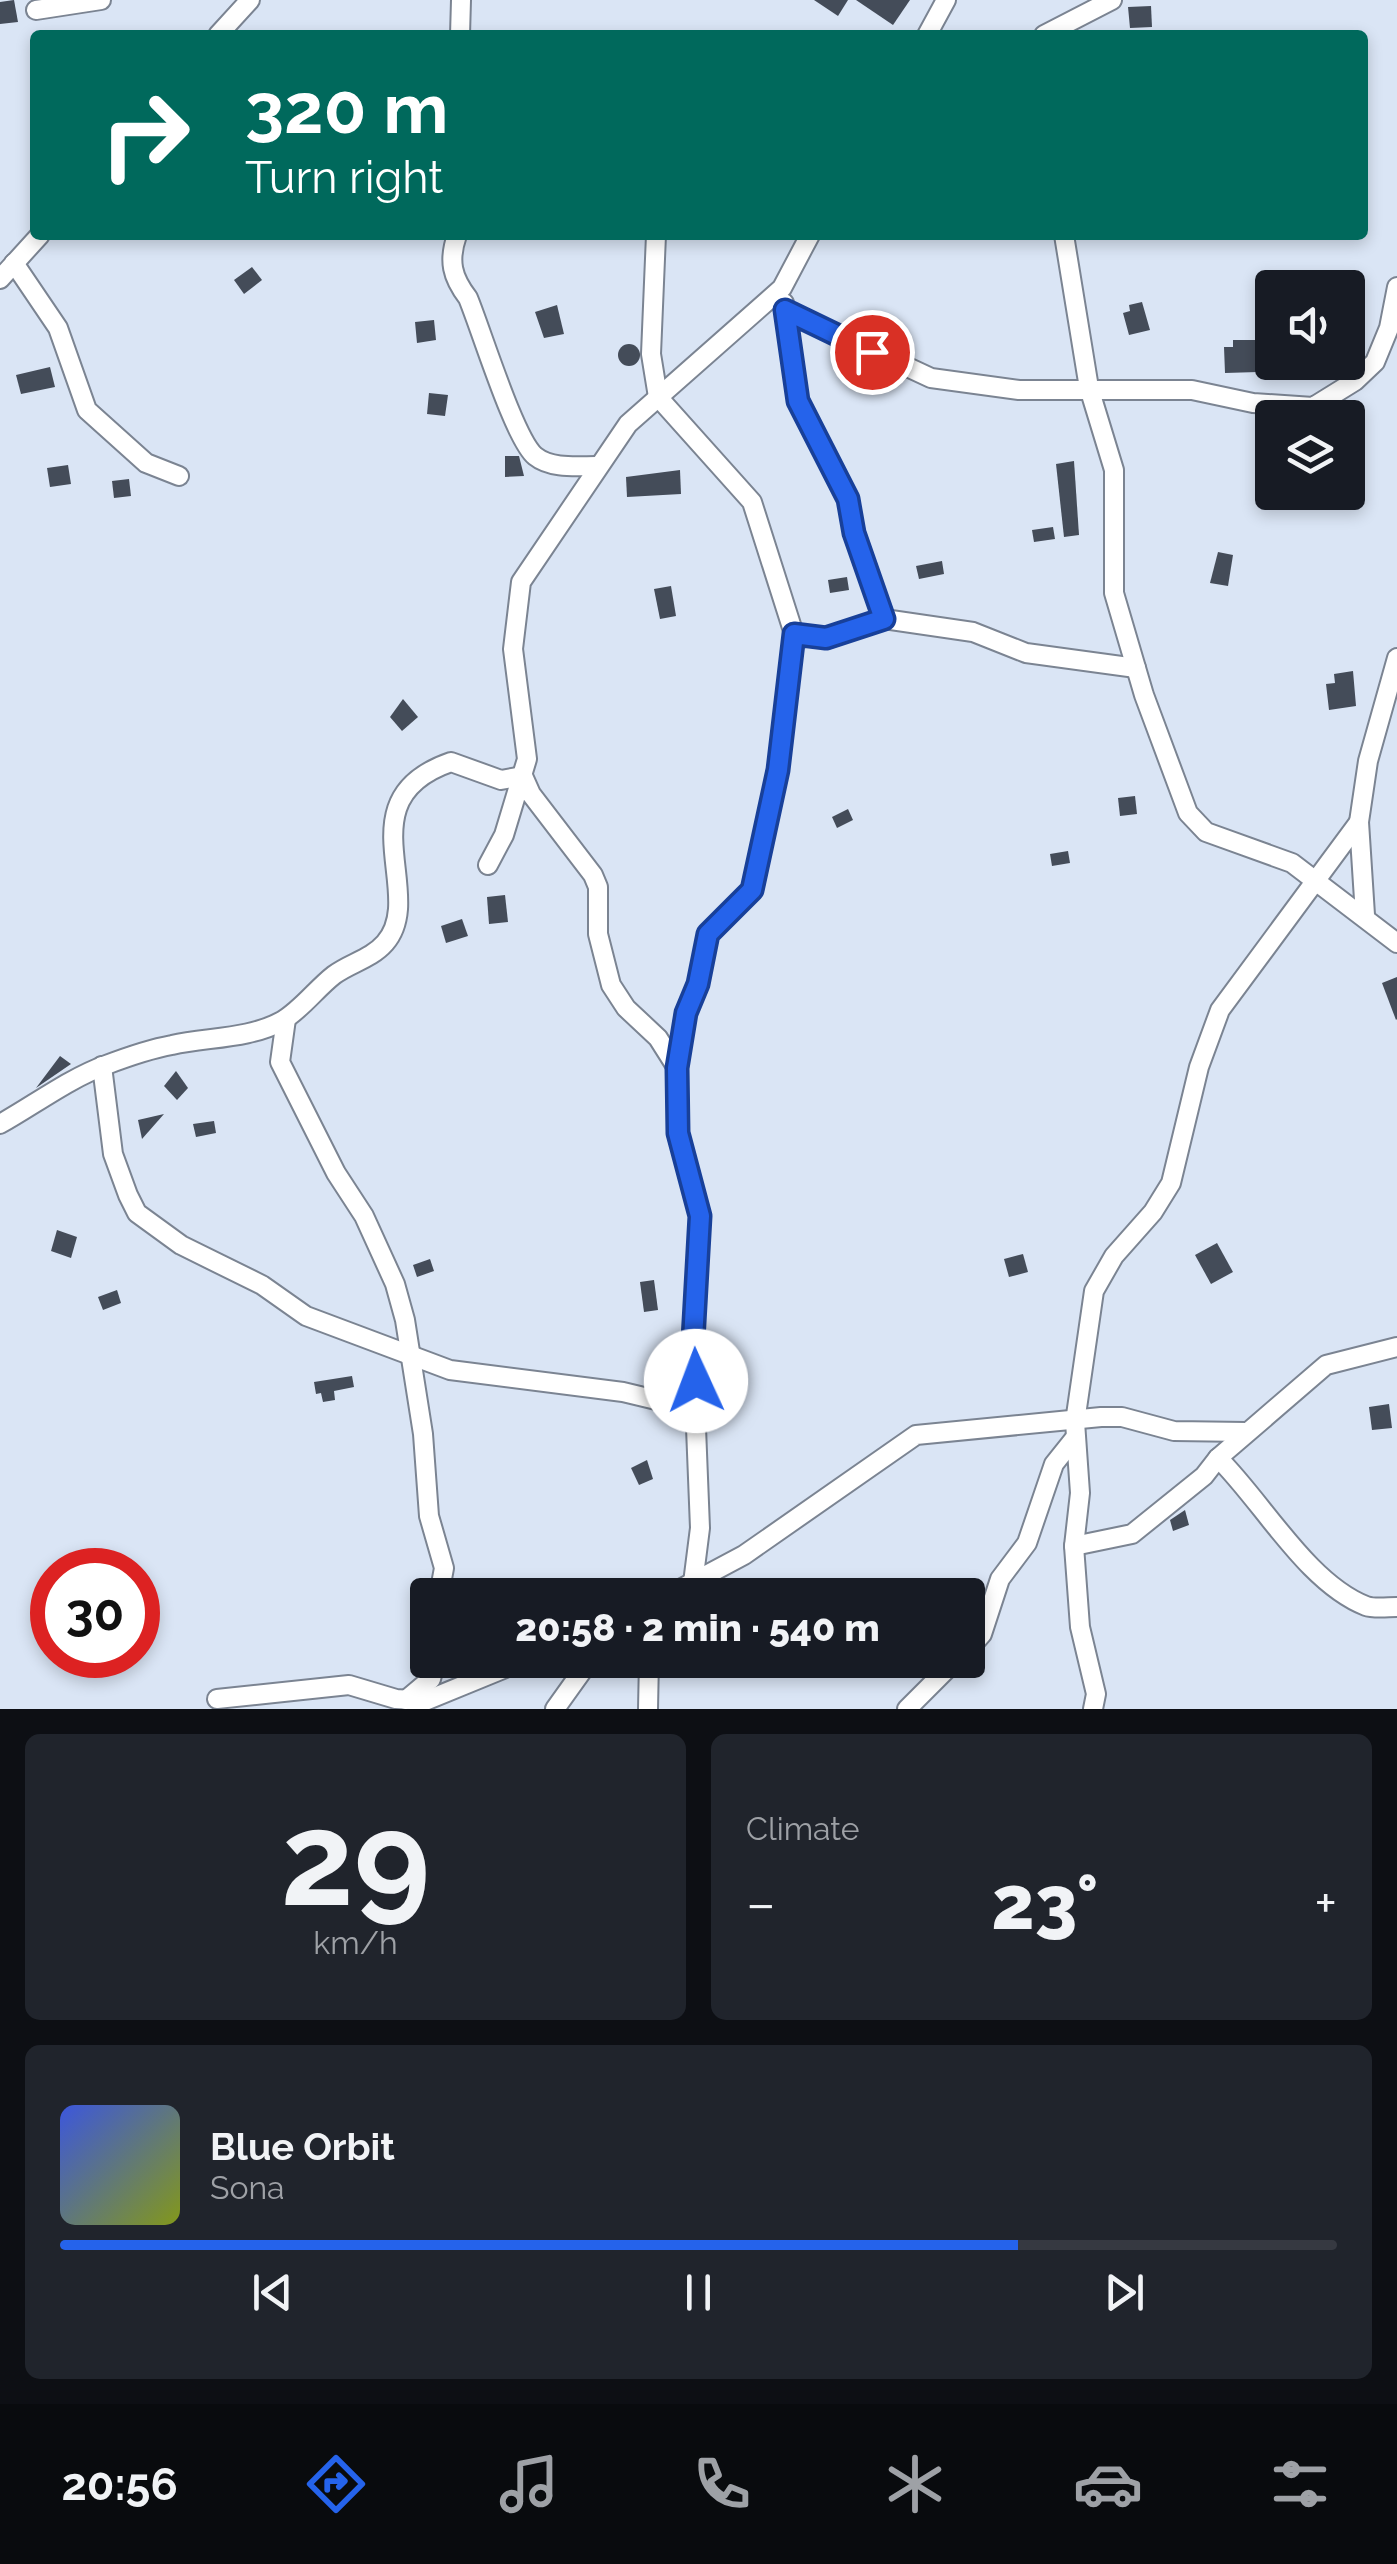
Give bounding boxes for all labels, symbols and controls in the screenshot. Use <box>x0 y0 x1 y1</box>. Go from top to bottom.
text: 320 m <box>245 67 449 149</box>
icon: right <box>80 70 210 200</box>
text: Turn right <box>245 151 443 204</box>
map controls <box>1255 270 1365 510</box>
button: sound <box>1255 270 1365 380</box>
pin <box>830 310 915 395</box>
icon: arrive <box>845 325 900 380</box>
button: layers <box>1255 400 1365 510</box>
position arrow <box>644 1329 748 1433</box>
speed limit sign: 30 <box>30 1548 160 1678</box>
text: 20:58 · 2 min · 540 m <box>515 1605 880 1650</box>
text: 29 <box>281 1783 430 1935</box>
text: Climate <box>746 1810 860 1847</box>
text: 23° <box>991 1858 1098 1947</box>
text: − <box>746 1871 776 1936</box>
text: + <box>1314 1871 1337 1936</box>
text: km/h <box>313 1924 398 1961</box>
text: Blue Orbit <box>210 2124 395 2169</box>
text: Sona <box>210 2169 285 2206</box>
icon: previous <box>245 2265 300 2320</box>
icon: pause <box>671 2265 726 2320</box>
icon: next <box>1097 2265 1152 2320</box>
icon: directions <box>301 2449 371 2519</box>
icon: music <box>494 2449 564 2519</box>
icon: phone <box>687 2449 757 2519</box>
icon: climate <box>880 2449 950 2519</box>
icon: car <box>1073 2449 1143 2519</box>
icon: filters <box>1265 2449 1335 2519</box>
text: 20:56 <box>61 2458 178 2511</box>

